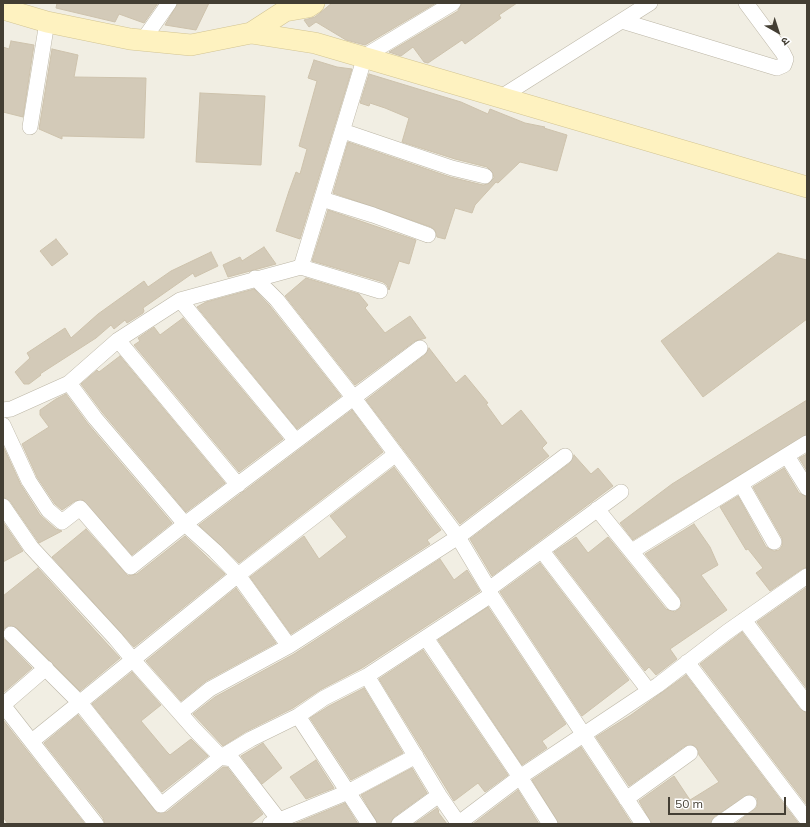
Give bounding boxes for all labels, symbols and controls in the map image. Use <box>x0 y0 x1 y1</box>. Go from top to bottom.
north arrow <box>758 12 798 52</box>
text: उ <box>779 34 792 49</box>
scale bar <box>670 789 788 815</box>
text: 50 m <box>675 796 703 811</box>

